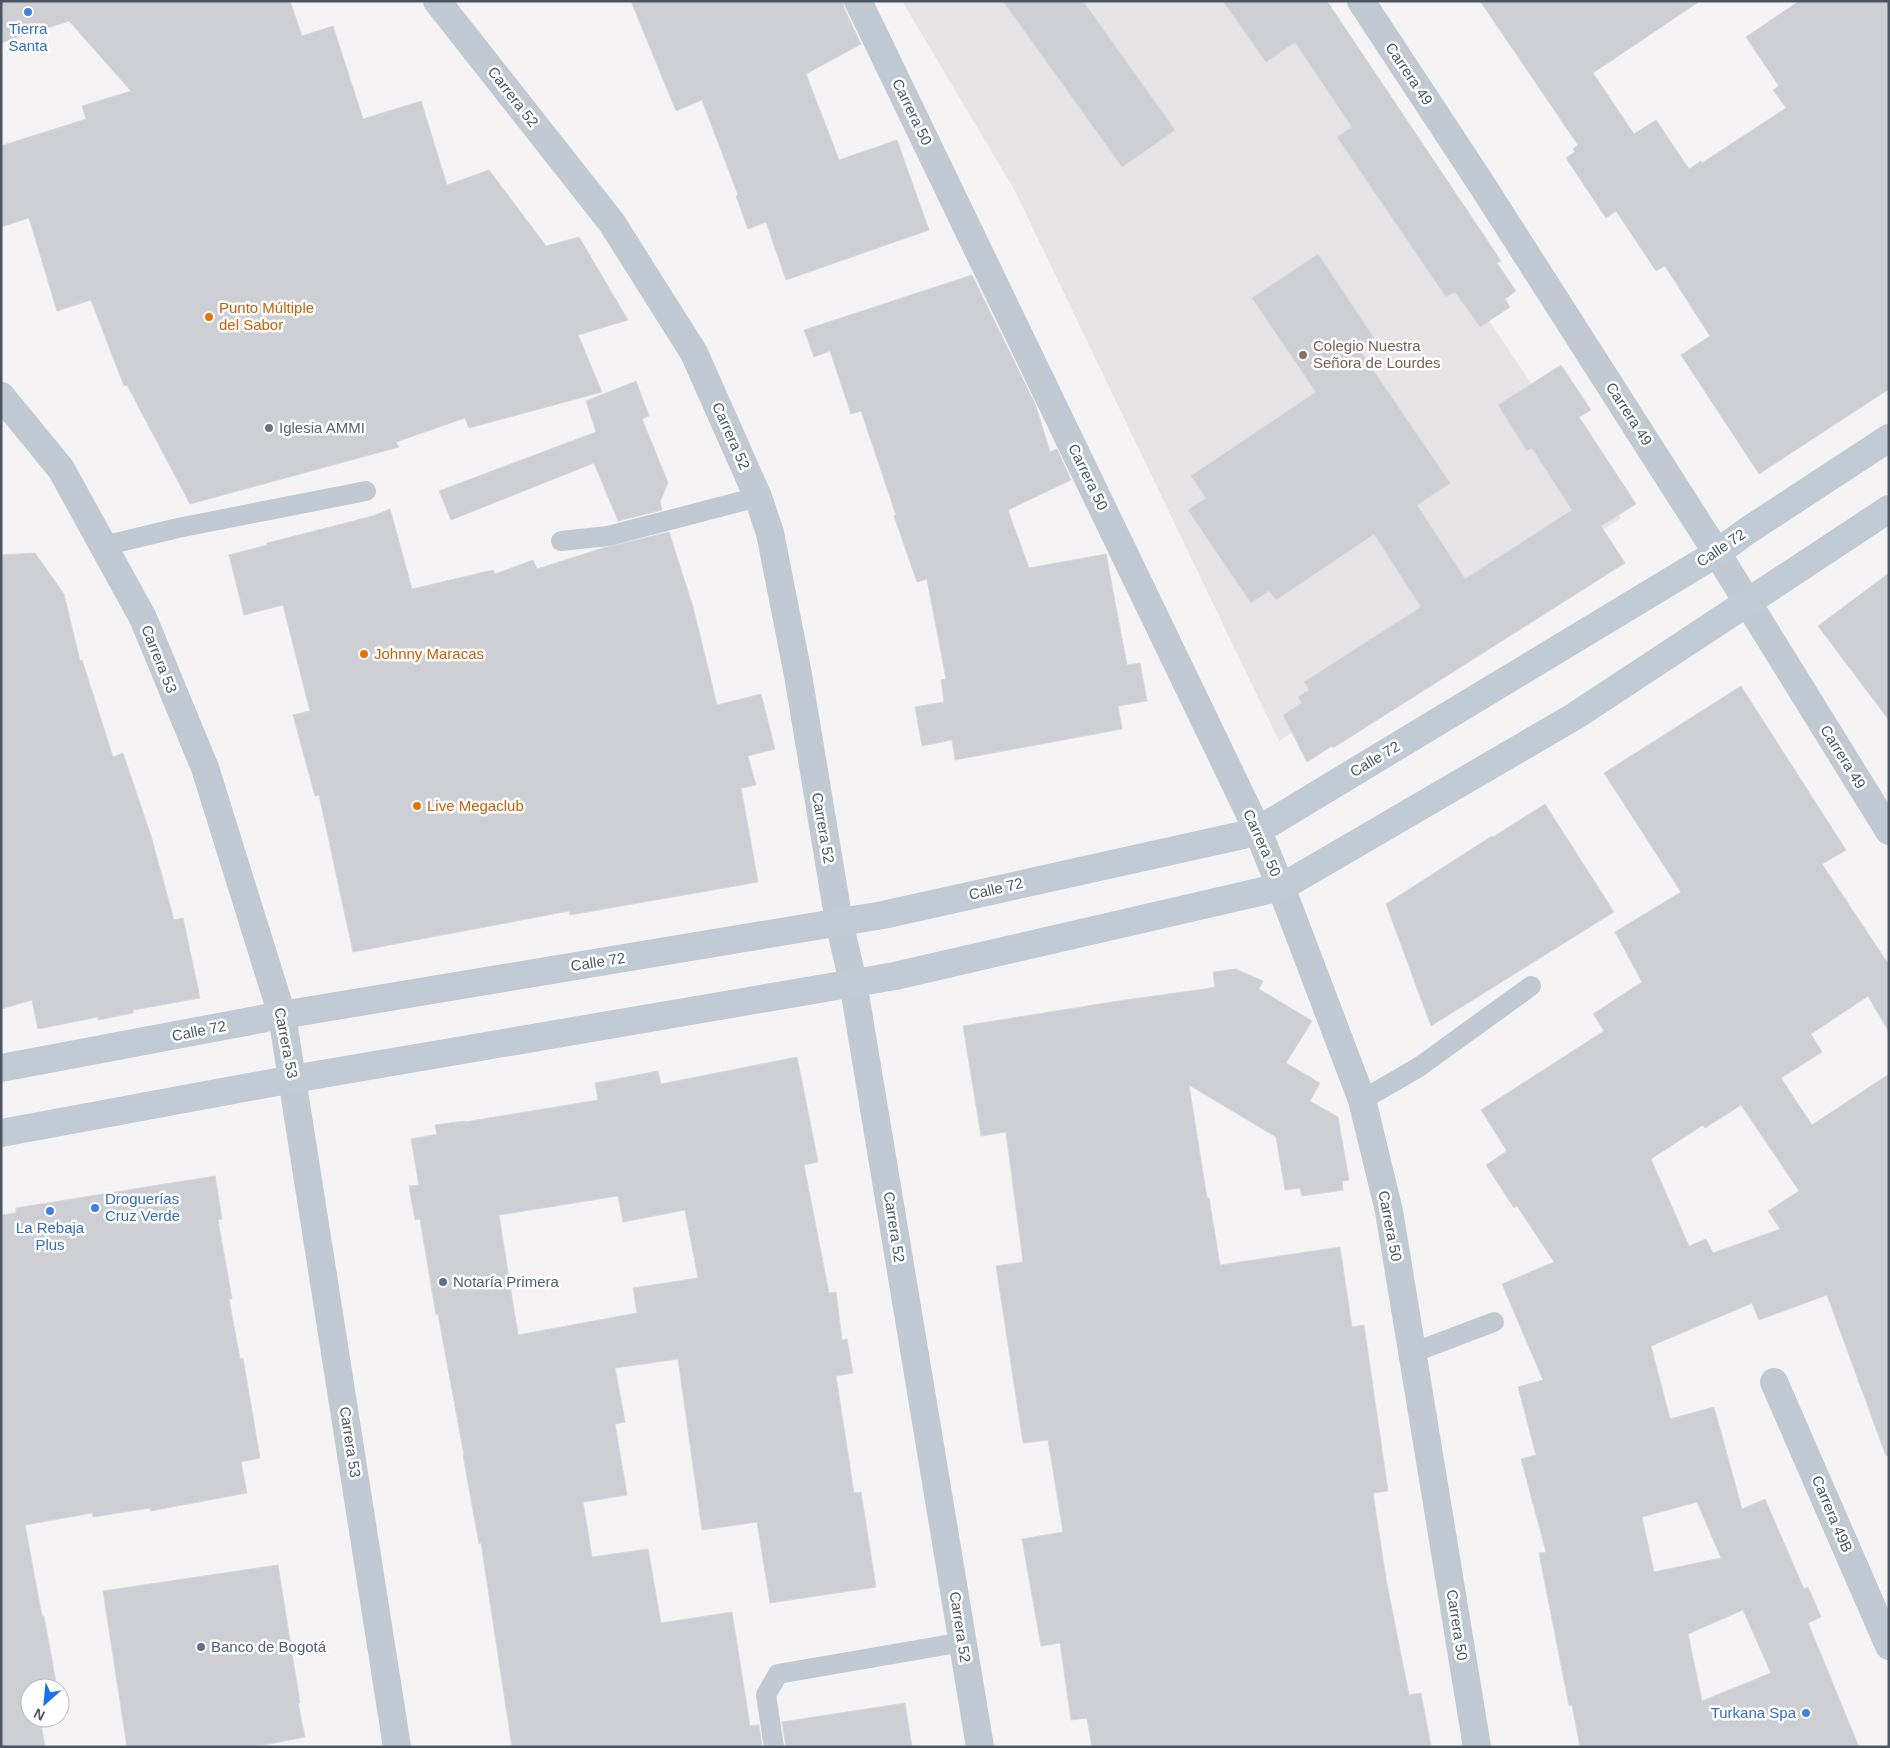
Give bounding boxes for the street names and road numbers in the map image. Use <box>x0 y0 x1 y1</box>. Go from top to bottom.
street label: Carrera 49 <box>1382 39 1437 108</box>
street label: Carrera 52 <box>485 63 542 130</box>
street label: Carrera 50 <box>889 76 936 148</box>
street label: Carrera 49 <box>1603 379 1656 448</box>
street label: Carrera 52 <box>709 400 754 472</box>
street label: Carrera 50 <box>1065 441 1112 513</box>
street label: Calle 72 <box>1693 525 1748 570</box>
street label: Carrera 53 <box>138 622 181 695</box>
street label: Carrera 49 <box>1817 722 1870 792</box>
street label: Calle 72 <box>1347 737 1403 780</box>
street label: Carrera 52 <box>809 791 838 865</box>
street label: Carrera 50 <box>1240 807 1285 879</box>
street label: Calle 72 <box>967 874 1025 903</box>
street label: Calle 72 <box>569 949 626 974</box>
street label: Carrera 53 <box>271 1006 302 1080</box>
street label: Calle 72 <box>170 1017 228 1044</box>
street label: Carrera 50 <box>1375 1189 1406 1263</box>
street label: Carrera 52 <box>880 1190 908 1264</box>
street label: Carrera 53 <box>336 1405 364 1479</box>
street label: Carrera 49B <box>1809 1473 1856 1555</box>
street label: Carrera 50 <box>1443 1588 1471 1662</box>
street label: Carrera 52 <box>946 1590 974 1664</box>

